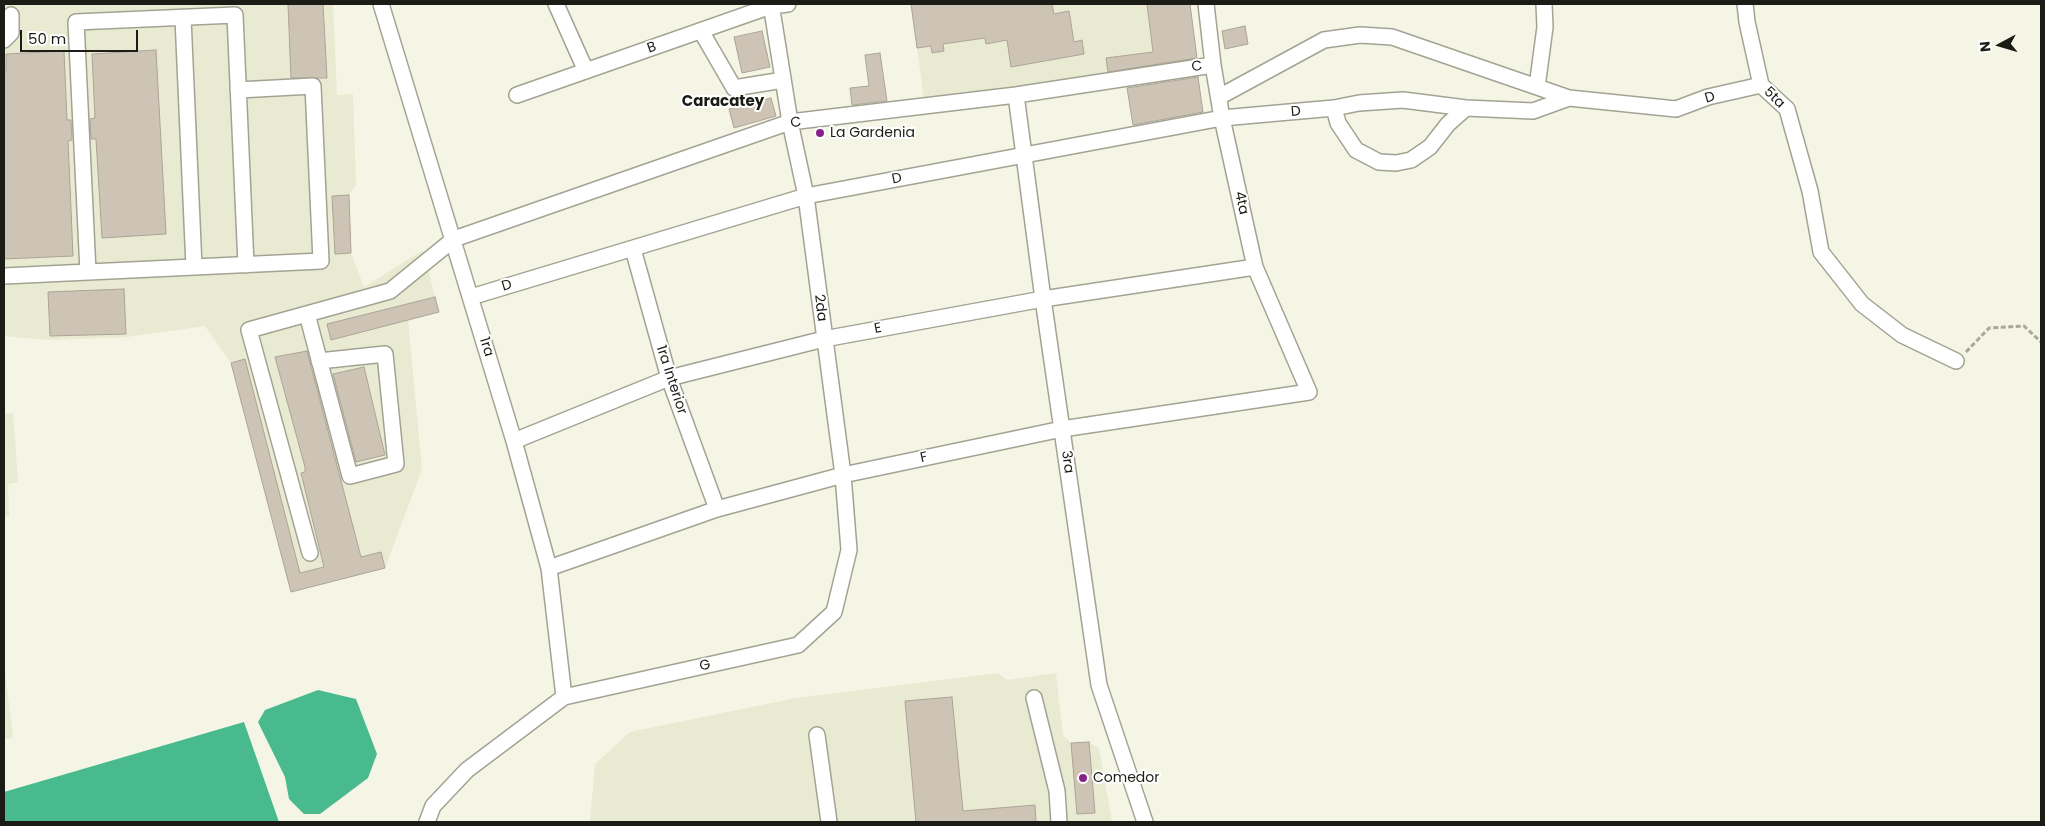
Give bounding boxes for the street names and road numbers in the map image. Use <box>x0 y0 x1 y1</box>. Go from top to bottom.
street label: B <box>645 39 659 57</box>
street label: C <box>1190 58 1204 76</box>
street label: 5ta <box>1760 84 1788 112</box>
street label: D <box>1703 89 1717 107</box>
street label: D <box>1290 103 1302 121</box>
street label: C <box>789 114 803 132</box>
street label: D <box>891 170 903 188</box>
street label: 4ta <box>1230 190 1252 216</box>
street label: D <box>500 277 514 295</box>
street label: 2da <box>810 294 830 322</box>
street label: E <box>873 320 883 338</box>
street label: 1ra <box>475 335 497 359</box>
street label: 1ra Interior <box>652 343 690 417</box>
street label: F <box>919 449 929 467</box>
street label: 3ra <box>1057 449 1077 475</box>
street label: G <box>698 657 712 675</box>

